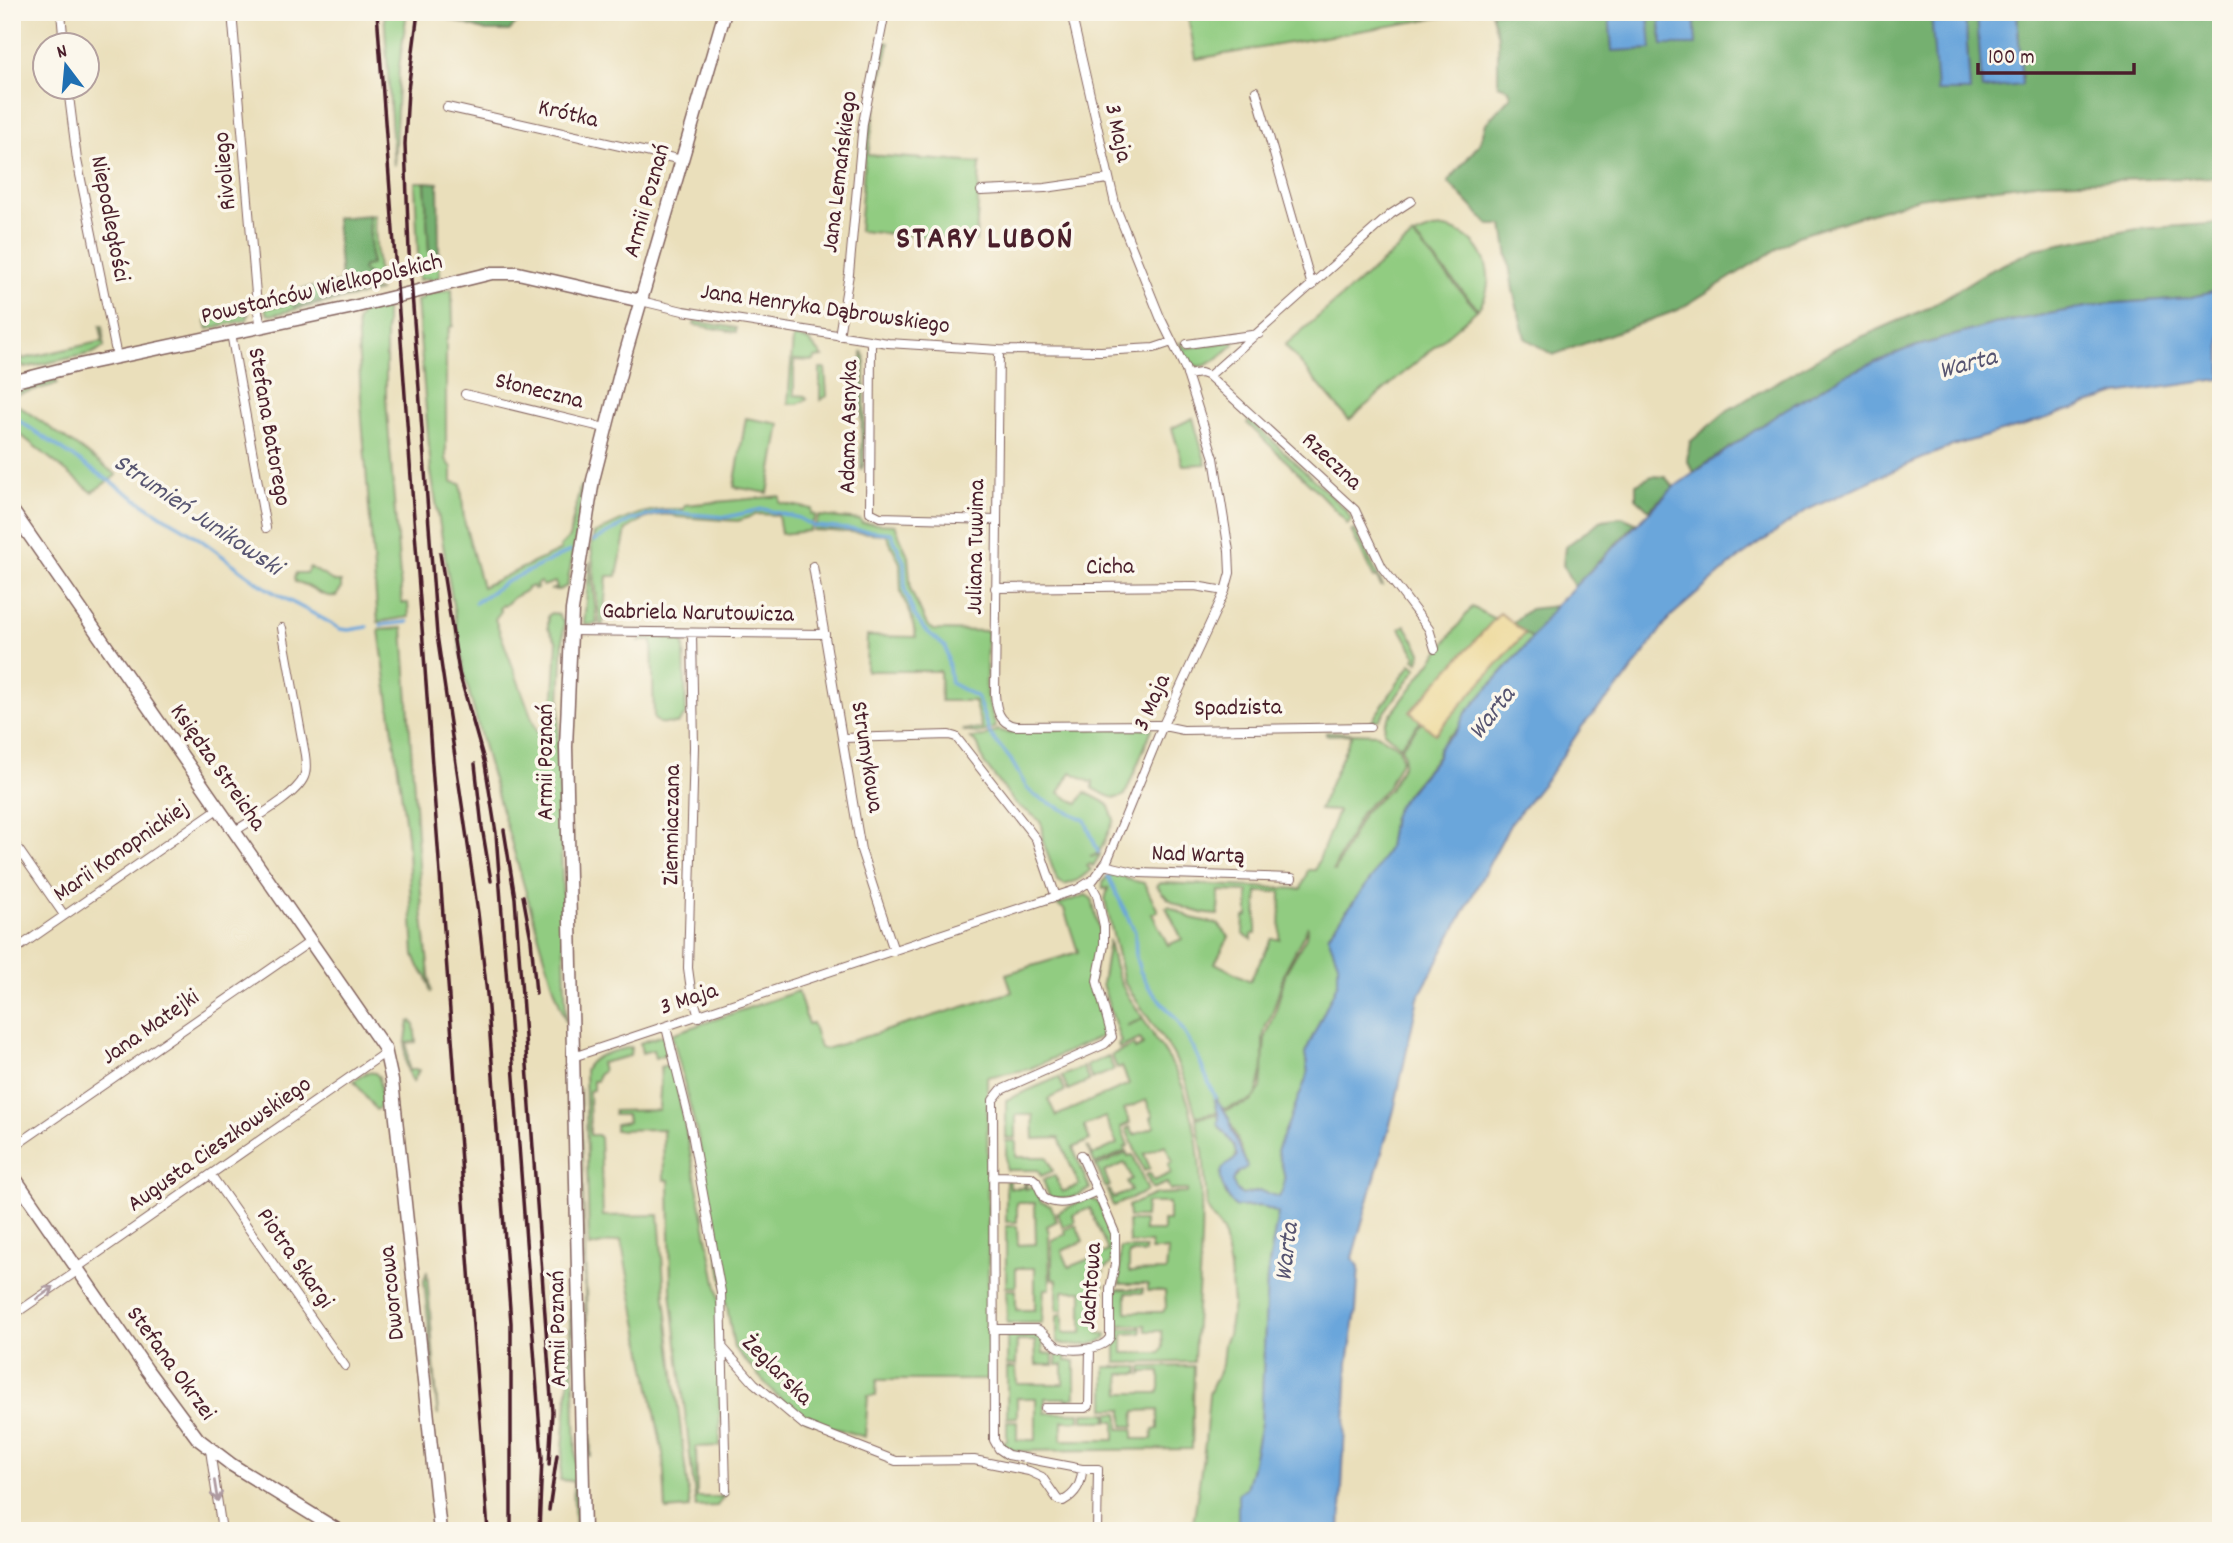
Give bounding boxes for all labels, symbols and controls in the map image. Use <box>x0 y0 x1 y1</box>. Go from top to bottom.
north arrow <box>32 32 102 102</box>
scale bar <box>1978 32 2133 76</box>
text: N <box>54 39 71 67</box>
text: 100 m <box>1988 44 2035 74</box>
street label: Jana Lemańskiego <box>814 89 868 255</box>
street label: Krótka <box>535 92 602 139</box>
street label: 3 Maja <box>1094 101 1140 166</box>
street label: Rivoliego <box>206 130 246 212</box>
street label: Armii Poznań <box>616 140 680 262</box>
street label: Niepodległości <box>80 153 138 285</box>
district label: STARY LUBOŃ <box>896 218 1074 264</box>
street label: Powstańców Wielkopolskich <box>198 246 446 334</box>
street label: Jana Henryka Dąbrowskiego <box>698 276 952 344</box>
water label: Warta <box>1935 339 2003 390</box>
street label: Stefana Batorego <box>237 345 299 509</box>
street label: Adama Asnyka <box>832 359 868 494</box>
street label: Słoneczna <box>491 365 588 420</box>
street label: Rzeczna <box>1293 425 1370 500</box>
water label: Strumień Junikowski <box>105 446 292 589</box>
street label: Juliana Tuwima <box>959 478 995 615</box>
street label: Cicha <box>1086 551 1135 585</box>
street label: Gabriela Narutowicza <box>602 595 795 633</box>
street label: 3 Maja <box>1125 668 1181 737</box>
water label: Warta <box>1460 678 1527 748</box>
street label: Spadzista <box>1194 691 1283 727</box>
street label: Księdza Streicha <box>160 697 274 839</box>
street label: Strumykowa <box>840 699 892 816</box>
street label: Armii Poznań <box>530 704 564 820</box>
street label: Ziemniaczana <box>655 763 691 886</box>
street label: Marii Konopnickiej <box>47 792 197 912</box>
street label: Nad Wartą <box>1151 837 1245 875</box>
street label: 3 Maja <box>656 974 723 1025</box>
street label: Jana Matejki <box>95 982 207 1074</box>
street label: Augusta Cieszkowskiego <box>121 1069 319 1221</box>
street label: Piotra Skargi <box>247 1202 341 1316</box>
water label: Warta <box>1266 1219 1310 1283</box>
street label: Jachtowa <box>1072 1241 1112 1331</box>
street label: Dworcowa <box>371 1244 415 1342</box>
street label: Armii Poznań <box>541 1270 577 1388</box>
one-way arrow <box>35 1286 54 1300</box>
street label: Stefana Okrzei <box>117 1300 223 1428</box>
street label: Żeglarska <box>733 1328 820 1415</box>
one-way arrow <box>210 1479 223 1501</box>

